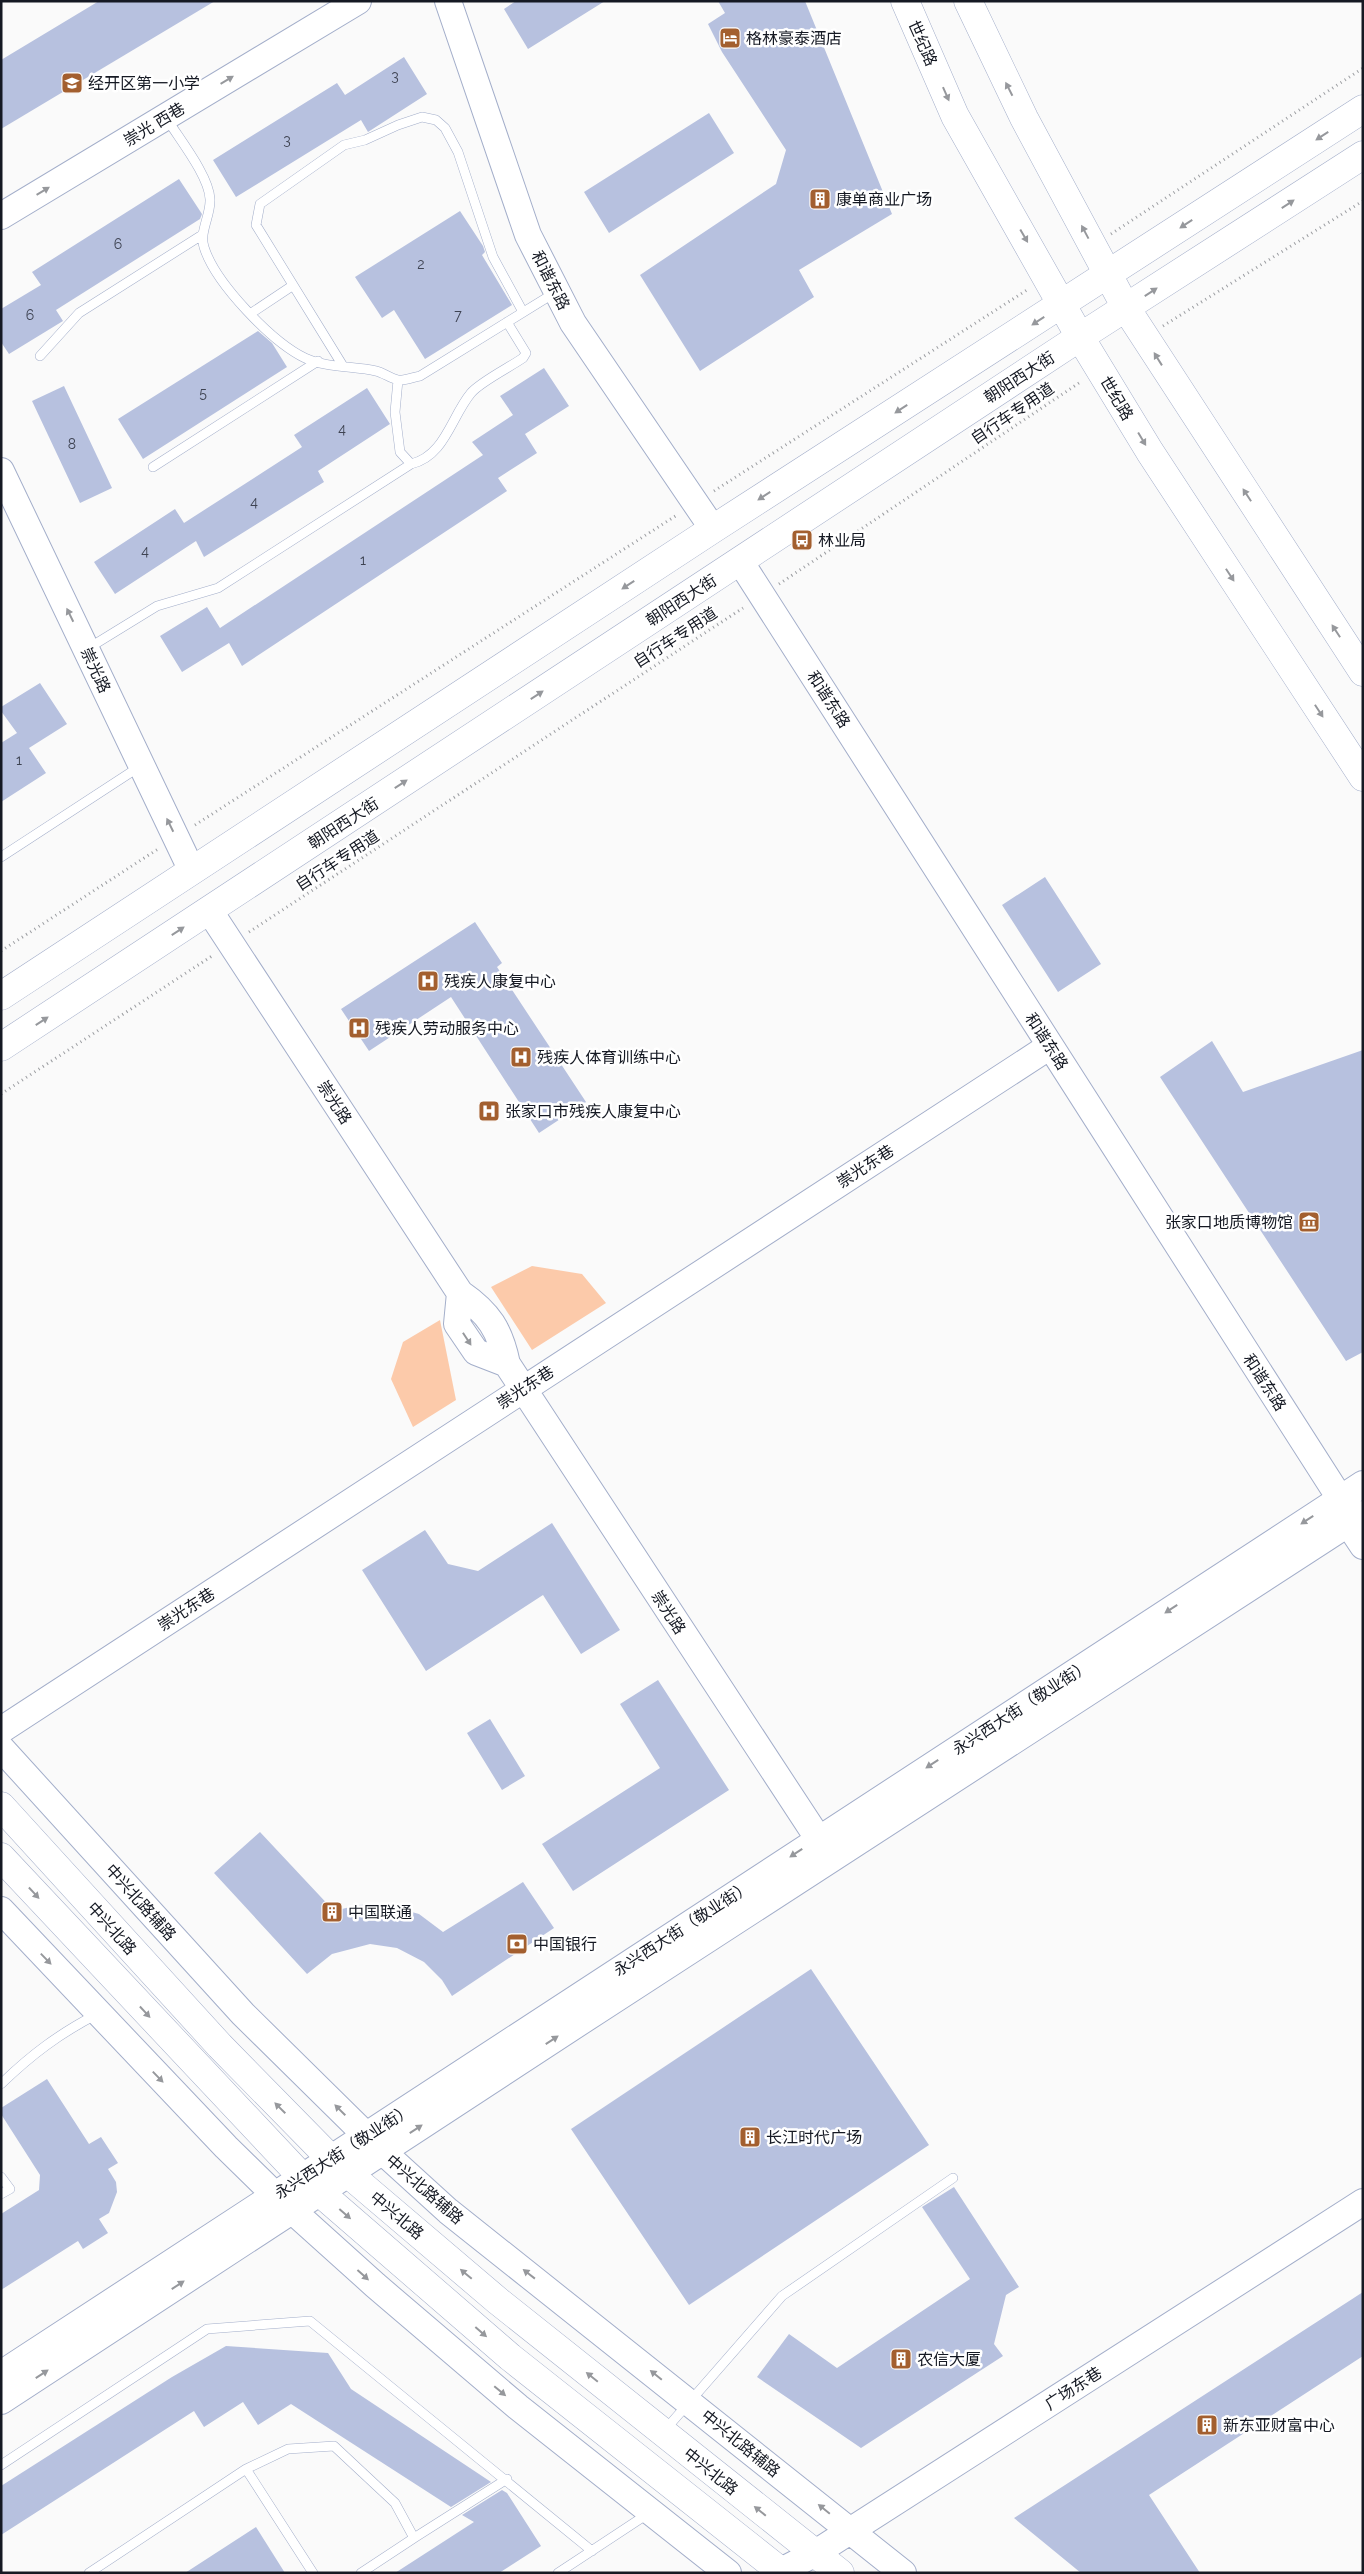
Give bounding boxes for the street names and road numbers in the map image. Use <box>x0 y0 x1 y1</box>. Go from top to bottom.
street label: 世纪路 <box>904 17 941 69</box>
street label: 崇光 西巷 <box>120 99 188 150</box>
street label: 和谐东路 <box>528 247 574 313</box>
street label: 朝阳西大街 <box>981 348 1058 407</box>
street label: 世纪路 <box>1096 373 1137 424</box>
street label: 自行车专用道 <box>967 379 1057 448</box>
street label: 朝阳西大街 <box>643 571 720 630</box>
street label: 自行车专用道 <box>630 603 721 672</box>
street label: 崇光路 <box>77 644 114 696</box>
street label: 和谐东路 <box>803 667 854 731</box>
street label: 朝阳西大街 <box>305 794 382 853</box>
street label: 自行车专用道 <box>292 826 383 895</box>
street label: 和谐东路 <box>1021 1009 1072 1073</box>
street label: 崇光路 <box>314 1077 356 1128</box>
street label: 崇光东巷 <box>833 1141 897 1192</box>
street label: 和谐东路 <box>1239 1350 1290 1414</box>
street label: 崇光东巷 <box>493 1362 557 1413</box>
street label: 崇光东巷 <box>154 1584 218 1635</box>
street label: 崇光路 <box>648 1587 690 1638</box>
street label: 永兴西大街（敬业街） <box>949 1656 1094 1759</box>
street label: 中兴北路辅路 <box>102 1860 180 1944</box>
street label: 永兴西大街（敬业街） <box>610 1877 755 1980</box>
street label: 中兴北路 <box>83 1898 141 1958</box>
street label: 永兴西大街（敬业街） <box>271 2100 416 2203</box>
street label: 中兴北路辅路 <box>382 2150 468 2228</box>
street label: 中兴北路 <box>366 2187 428 2243</box>
street label: 广场东巷 <box>1041 2363 1105 2414</box>
street label: 中兴北路辅路 <box>698 2405 784 2481</box>
street label: 中兴北路 <box>680 2443 742 2499</box>

